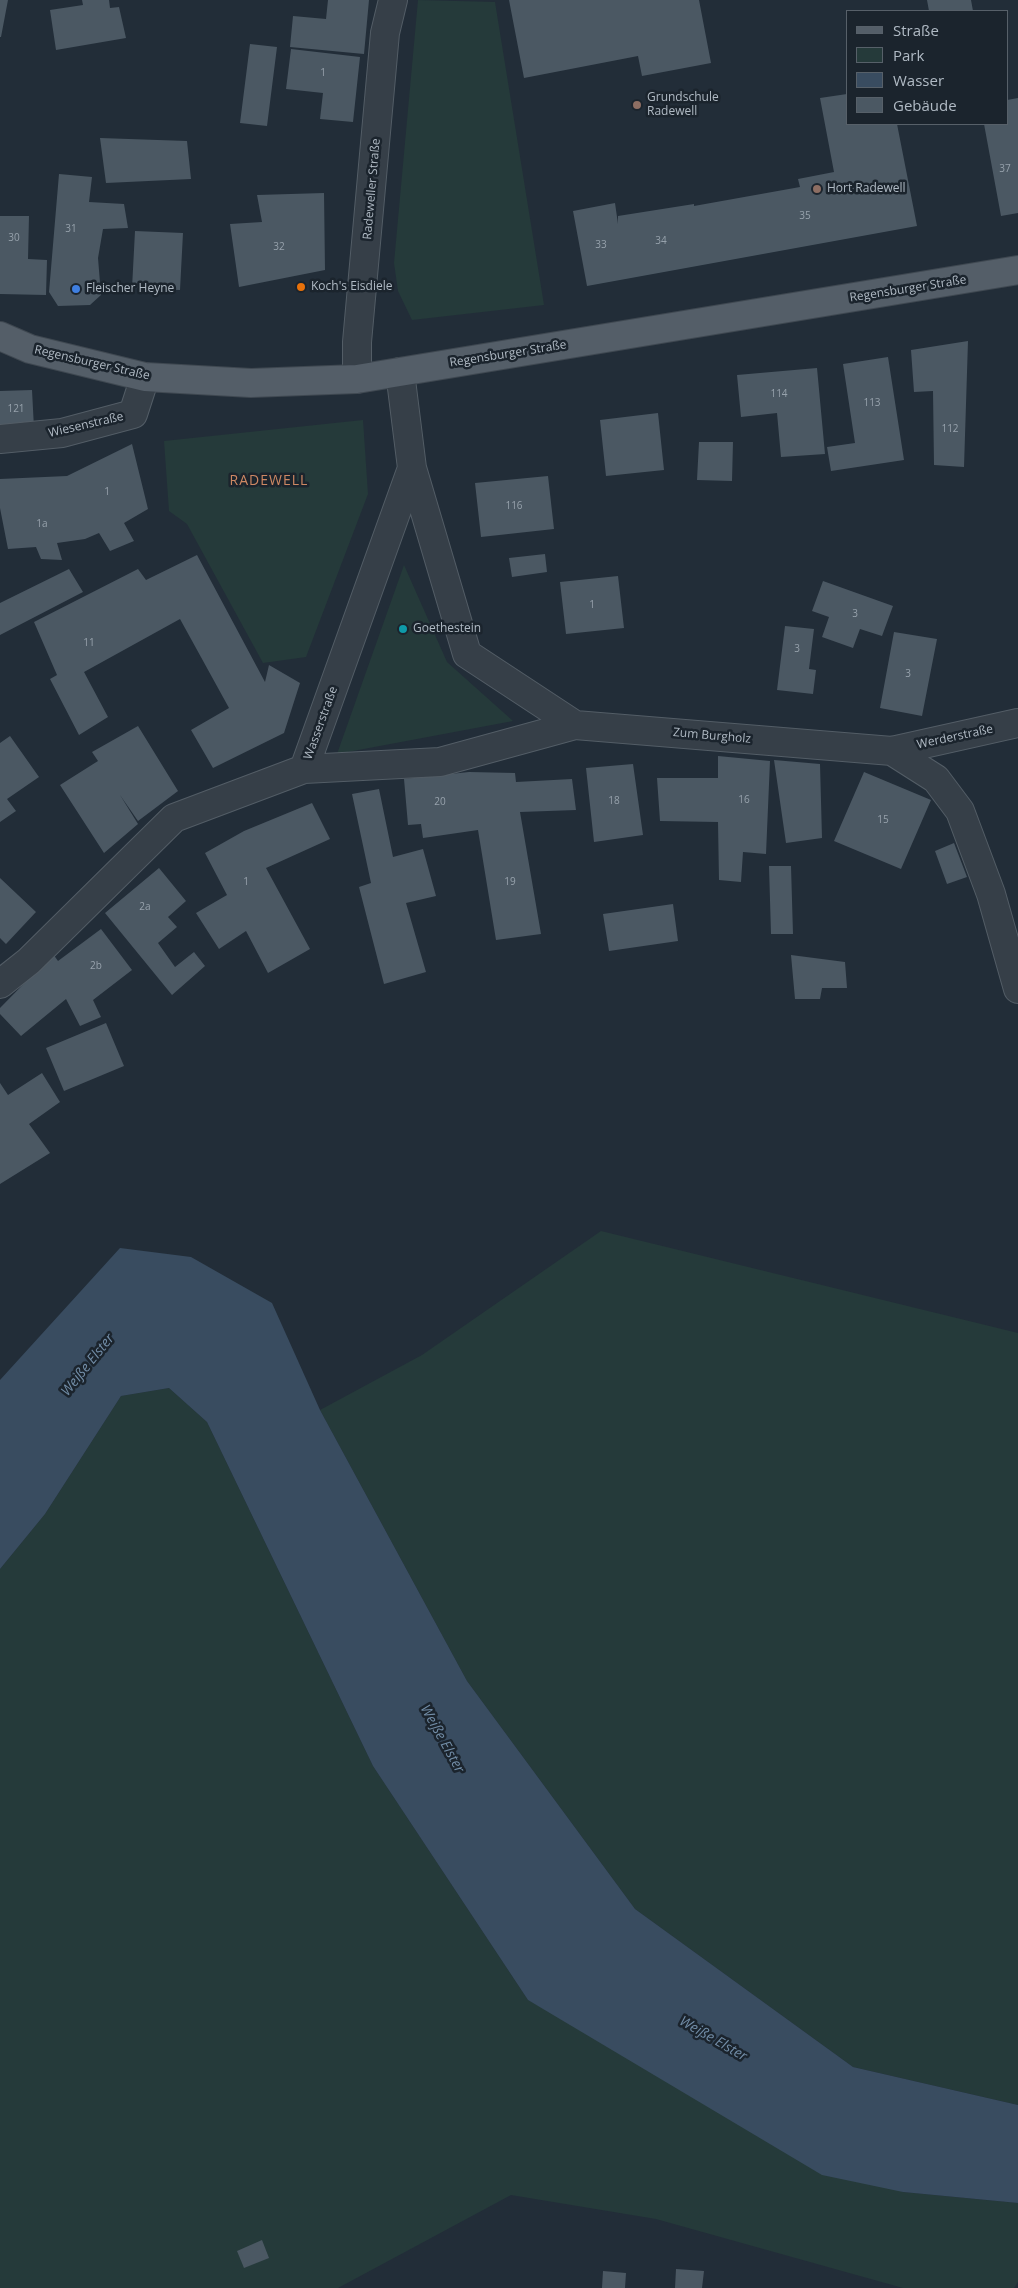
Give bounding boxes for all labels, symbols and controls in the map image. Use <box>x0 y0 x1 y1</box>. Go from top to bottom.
legend <box>846 10 1008 125</box>
text: Straße <box>893 20 939 40</box>
text: Park <box>893 45 924 65</box>
house number: 1 <box>320 67 326 79</box>
text: Wasser <box>893 70 944 90</box>
place label: Grundschule Radewell <box>647 91 719 119</box>
text: Gebäude <box>893 95 957 115</box>
marker: Grundschule Radewell <box>631 99 643 111</box>
street label: Radeweller Straße <box>360 138 384 240</box>
house number: 37 <box>999 163 1011 175</box>
place label: Hort Radewell <box>827 182 906 196</box>
marker: Hort Radewell <box>811 183 823 195</box>
house number: 35 <box>799 210 811 222</box>
house number: 31 <box>65 223 77 235</box>
house number: 30 <box>8 232 20 244</box>
house number: 34 <box>655 235 667 247</box>
house number: 33 <box>595 239 607 251</box>
house number: 32 <box>273 241 285 253</box>
street label: Regensburger Straße <box>849 273 967 305</box>
place label: Koch's Eisdiele <box>311 280 392 294</box>
marker: Koch's Eisdiele <box>295 281 307 293</box>
place label: Fleischer Heyne <box>86 282 174 296</box>
marker: Fleischer Heyne <box>70 283 82 295</box>
street label: Regensburger Straße <box>449 338 567 370</box>
street label: Regensburger Straße <box>33 343 151 383</box>
house number: 114 <box>770 388 788 400</box>
house number: 113 <box>863 397 881 409</box>
house number: 121 <box>7 403 25 415</box>
street label: Wiesenstraße <box>47 409 125 441</box>
house number: 112 <box>941 423 959 435</box>
district label: RADEWELL <box>229 473 309 489</box>
house number: 1 <box>104 486 110 498</box>
house number: 116 <box>505 500 523 512</box>
house number: 1a <box>36 518 48 530</box>
house number: 1 <box>589 599 595 611</box>
house number: 3 <box>852 608 858 620</box>
place label: Goethestein <box>413 622 481 636</box>
marker: Goethestein <box>397 623 409 635</box>
house number: 11 <box>83 637 95 649</box>
house number: 3 <box>794 643 800 655</box>
house number: 3 <box>905 668 911 680</box>
street label: Wasserstraße <box>301 685 341 761</box>
street label: Werderstraße <box>916 722 994 752</box>
street label: Zum Burgholz <box>672 725 752 747</box>
house number: 16 <box>738 794 750 806</box>
house number: 18 <box>608 795 620 807</box>
house number: 20 <box>434 796 446 808</box>
house number: 15 <box>877 814 889 826</box>
house number: 1 <box>243 876 249 888</box>
house number: 19 <box>504 876 516 888</box>
house number: 2a <box>139 901 151 913</box>
house number: 2b <box>90 960 102 972</box>
water label: Weiße Elster <box>58 1331 118 1399</box>
water label: Weiße Elster <box>416 1702 468 1776</box>
water label: Weiße Elster <box>676 2013 750 2065</box>

